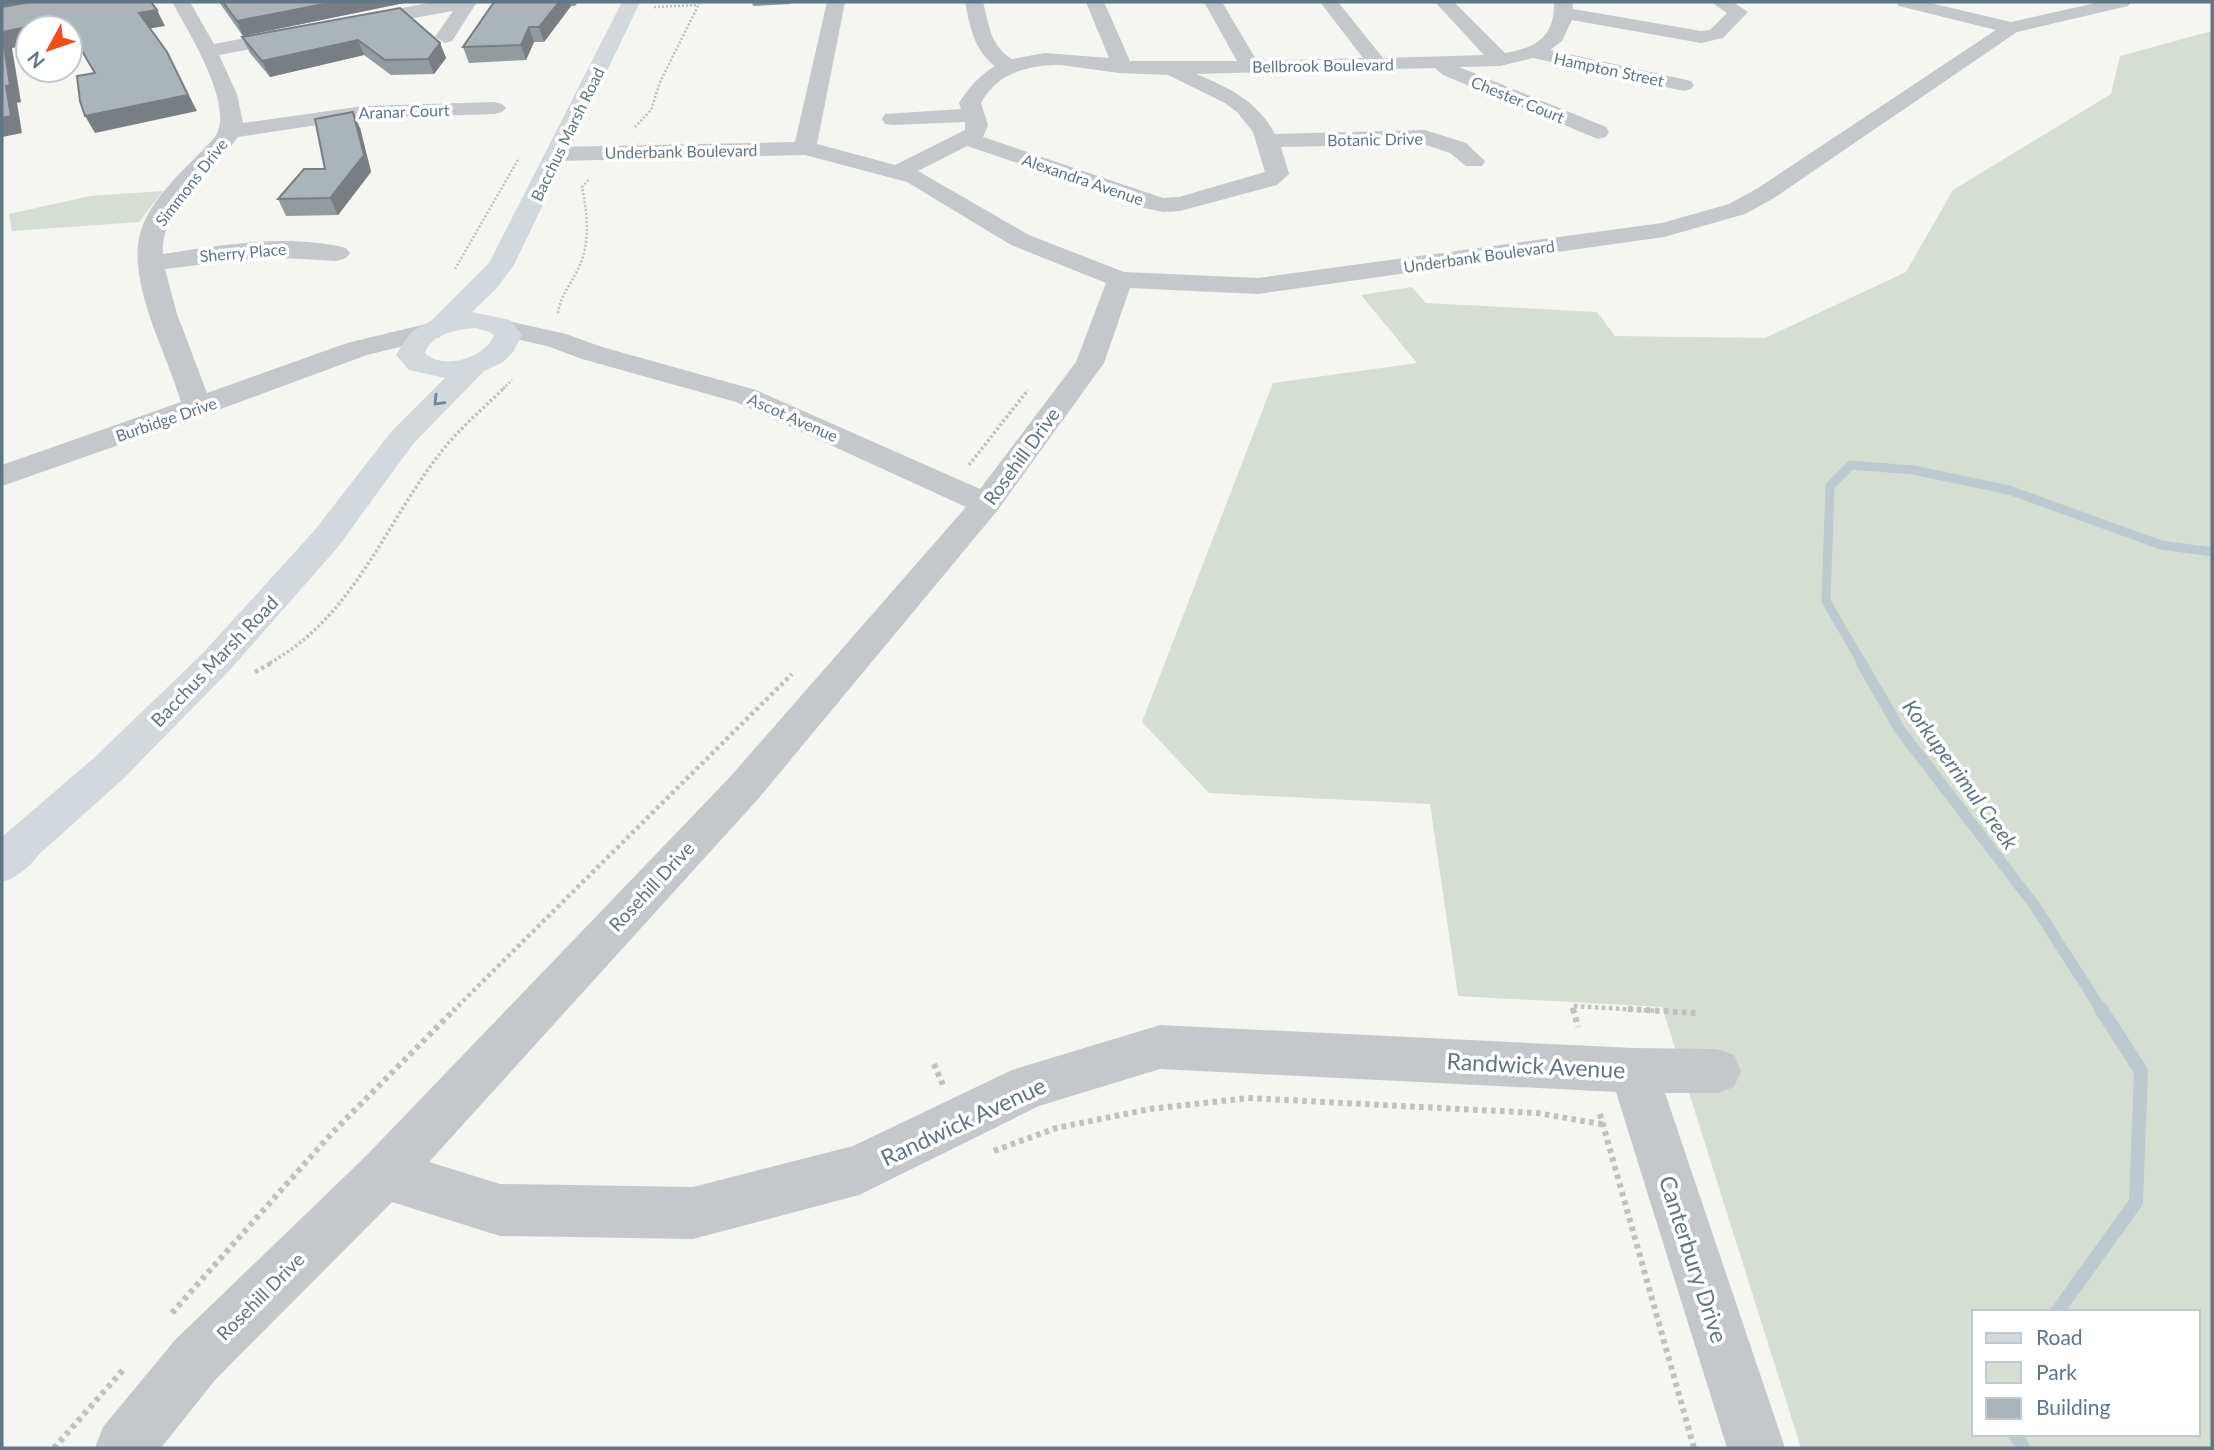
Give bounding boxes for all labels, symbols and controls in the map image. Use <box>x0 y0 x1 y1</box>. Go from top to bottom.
north arrow <box>14 14 84 84</box>
text: N <box>22 47 49 73</box>
street label: Hampton Street <box>1552 48 1666 90</box>
street label: Bellbrook Boulevard <box>1252 54 1394 76</box>
street label: Bacchus Marsh Road <box>526 64 608 204</box>
street label: Chester Court <box>1469 72 1568 126</box>
street label: Aranar Court <box>358 100 450 122</box>
street label: Botanic Drive <box>1327 129 1423 149</box>
street label: Simmons Drive <box>151 134 231 230</box>
street label: Underbank Boulevard <box>605 140 757 162</box>
street label: Alexandra Avenue <box>1020 149 1146 209</box>
street label: Underbank Boulevard <box>1402 236 1556 276</box>
street label: Sherry Place <box>199 239 287 265</box>
street label: Ascot Avenue <box>745 389 841 445</box>
street label: Burbidge Drive <box>113 393 219 445</box>
one-way arrow <box>433 393 446 406</box>
street label: Rosehill Drive <box>978 403 1064 509</box>
street label: Bacchus Marsh Road <box>146 591 282 731</box>
water label: Korkuperrimul Creek <box>1898 694 2024 854</box>
street label: Rosehill Drive <box>604 836 698 936</box>
street label: Randwick Avenue <box>1446 1046 1626 1084</box>
street label: Randwick Avenue <box>876 1071 1050 1171</box>
street label: Canterbury Drive <box>1654 1172 1734 1346</box>
street label: Rosehill Drive <box>211 1247 309 1345</box>
legend <box>1972 1310 2200 1436</box>
text: Road <box>2036 1324 2083 1349</box>
text: Park <box>2036 1359 2077 1384</box>
text: Building <box>2036 1394 2111 1419</box>

